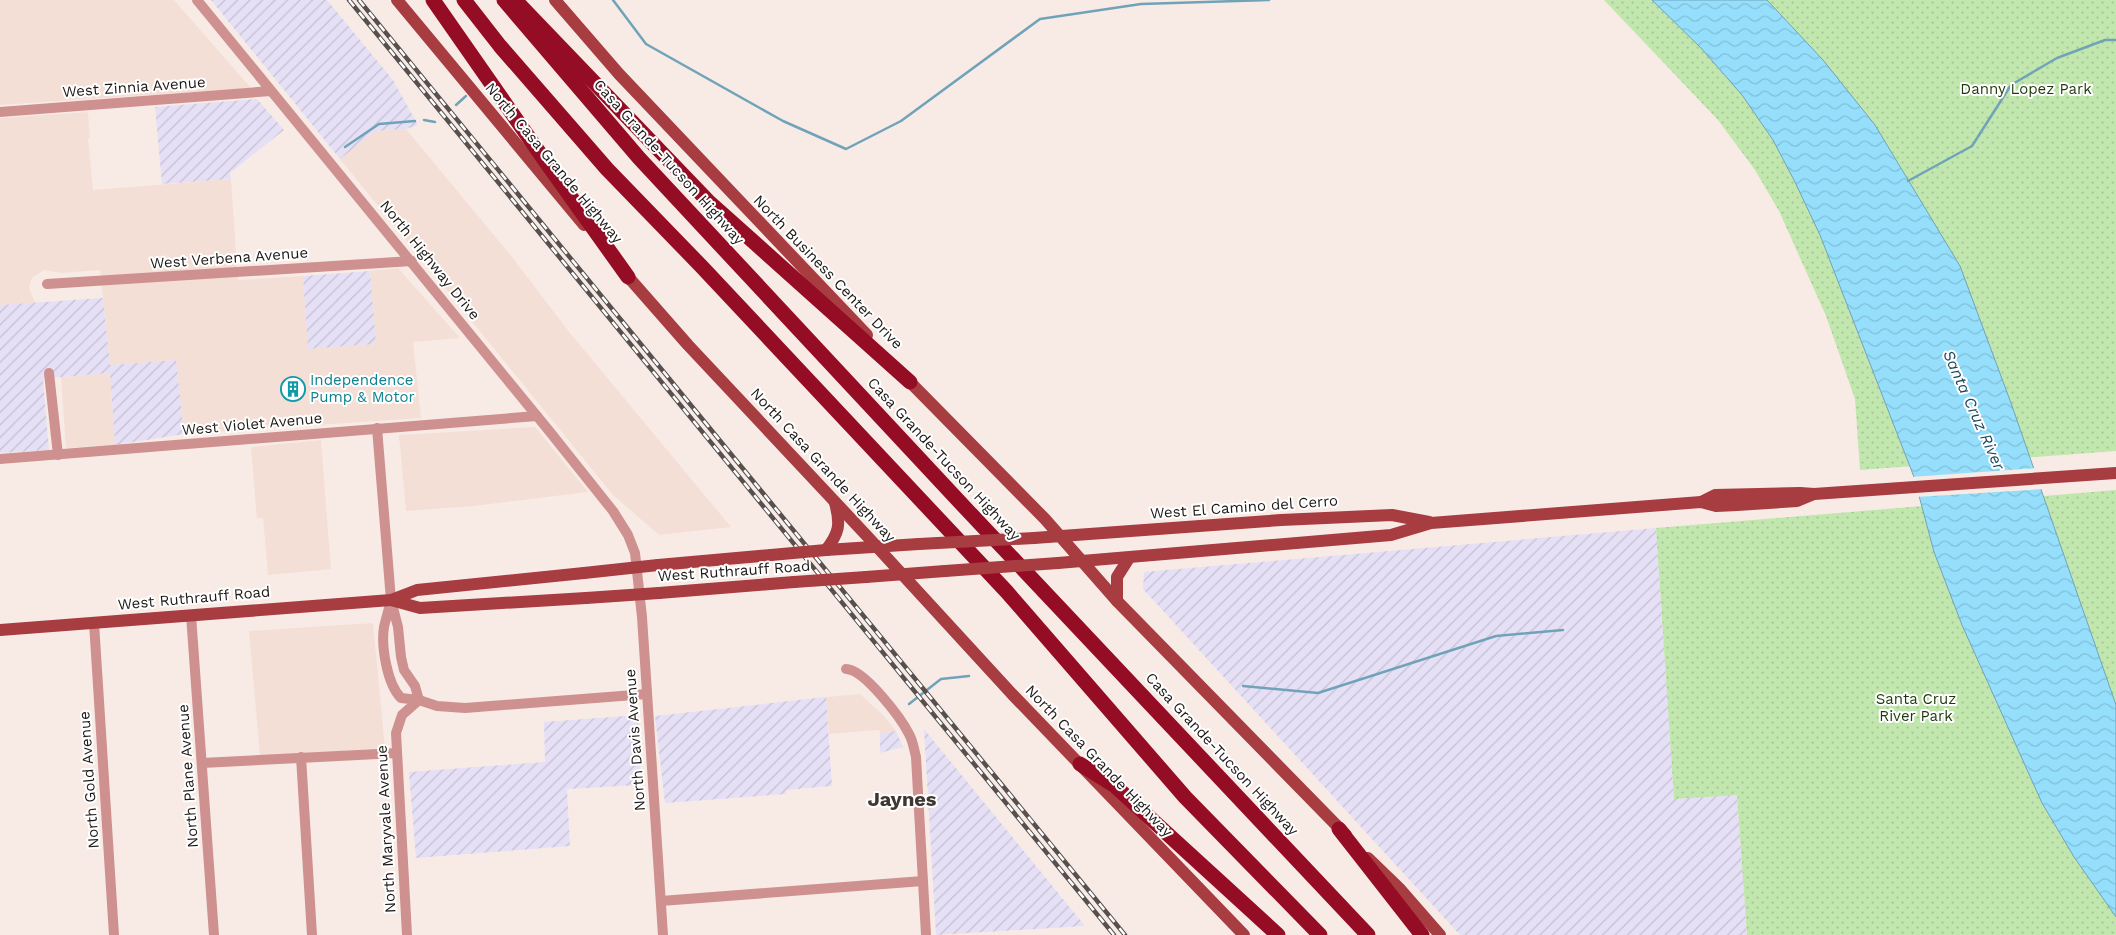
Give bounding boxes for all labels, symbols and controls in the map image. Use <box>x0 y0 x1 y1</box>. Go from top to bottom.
street label: West Zinnia Avenue <box>62 73 206 101</box>
street label: Casa Grande-Tucson Highway <box>590 76 748 249</box>
street label: North Casa Grande Highway <box>481 79 627 247</box>
park label: Danny Lopez Park <box>1960 80 2092 98</box>
street label: North Business Center Drive <box>750 191 906 353</box>
street label: North Highway Drive <box>376 197 484 323</box>
street label: West Verbena Avenue <box>149 244 309 272</box>
water label: Santa Cruz River <box>1939 347 2009 474</box>
place label: Independence Pump & Motor <box>310 371 415 406</box>
street label: Casa Grande-Tucson Highway <box>864 374 1024 544</box>
building icon: Independence Pump & Motor <box>280 376 306 402</box>
street label: North Casa Grande Highway <box>747 384 899 546</box>
street label: West Violet Avenue <box>181 409 323 439</box>
street label: West El Camino del Cerro <box>1149 491 1339 523</box>
street label: West Ruthrauff Road <box>657 557 811 585</box>
street label: West Ruthrauff Road <box>117 582 271 614</box>
street label: North Davis Avenue <box>621 668 649 812</box>
street label: Casa Grande-Tucson Highway <box>1142 669 1302 839</box>
street label: North Casa Grande Highway <box>1022 681 1177 841</box>
park label: Santa Cruz River Park <box>1876 690 1956 725</box>
street label: North Plane Avenue <box>174 704 202 848</box>
street label: North Gold Avenue <box>75 711 103 849</box>
street label: North Maryvale Avenue <box>373 745 399 913</box>
district label: Jaynes <box>867 787 937 811</box>

